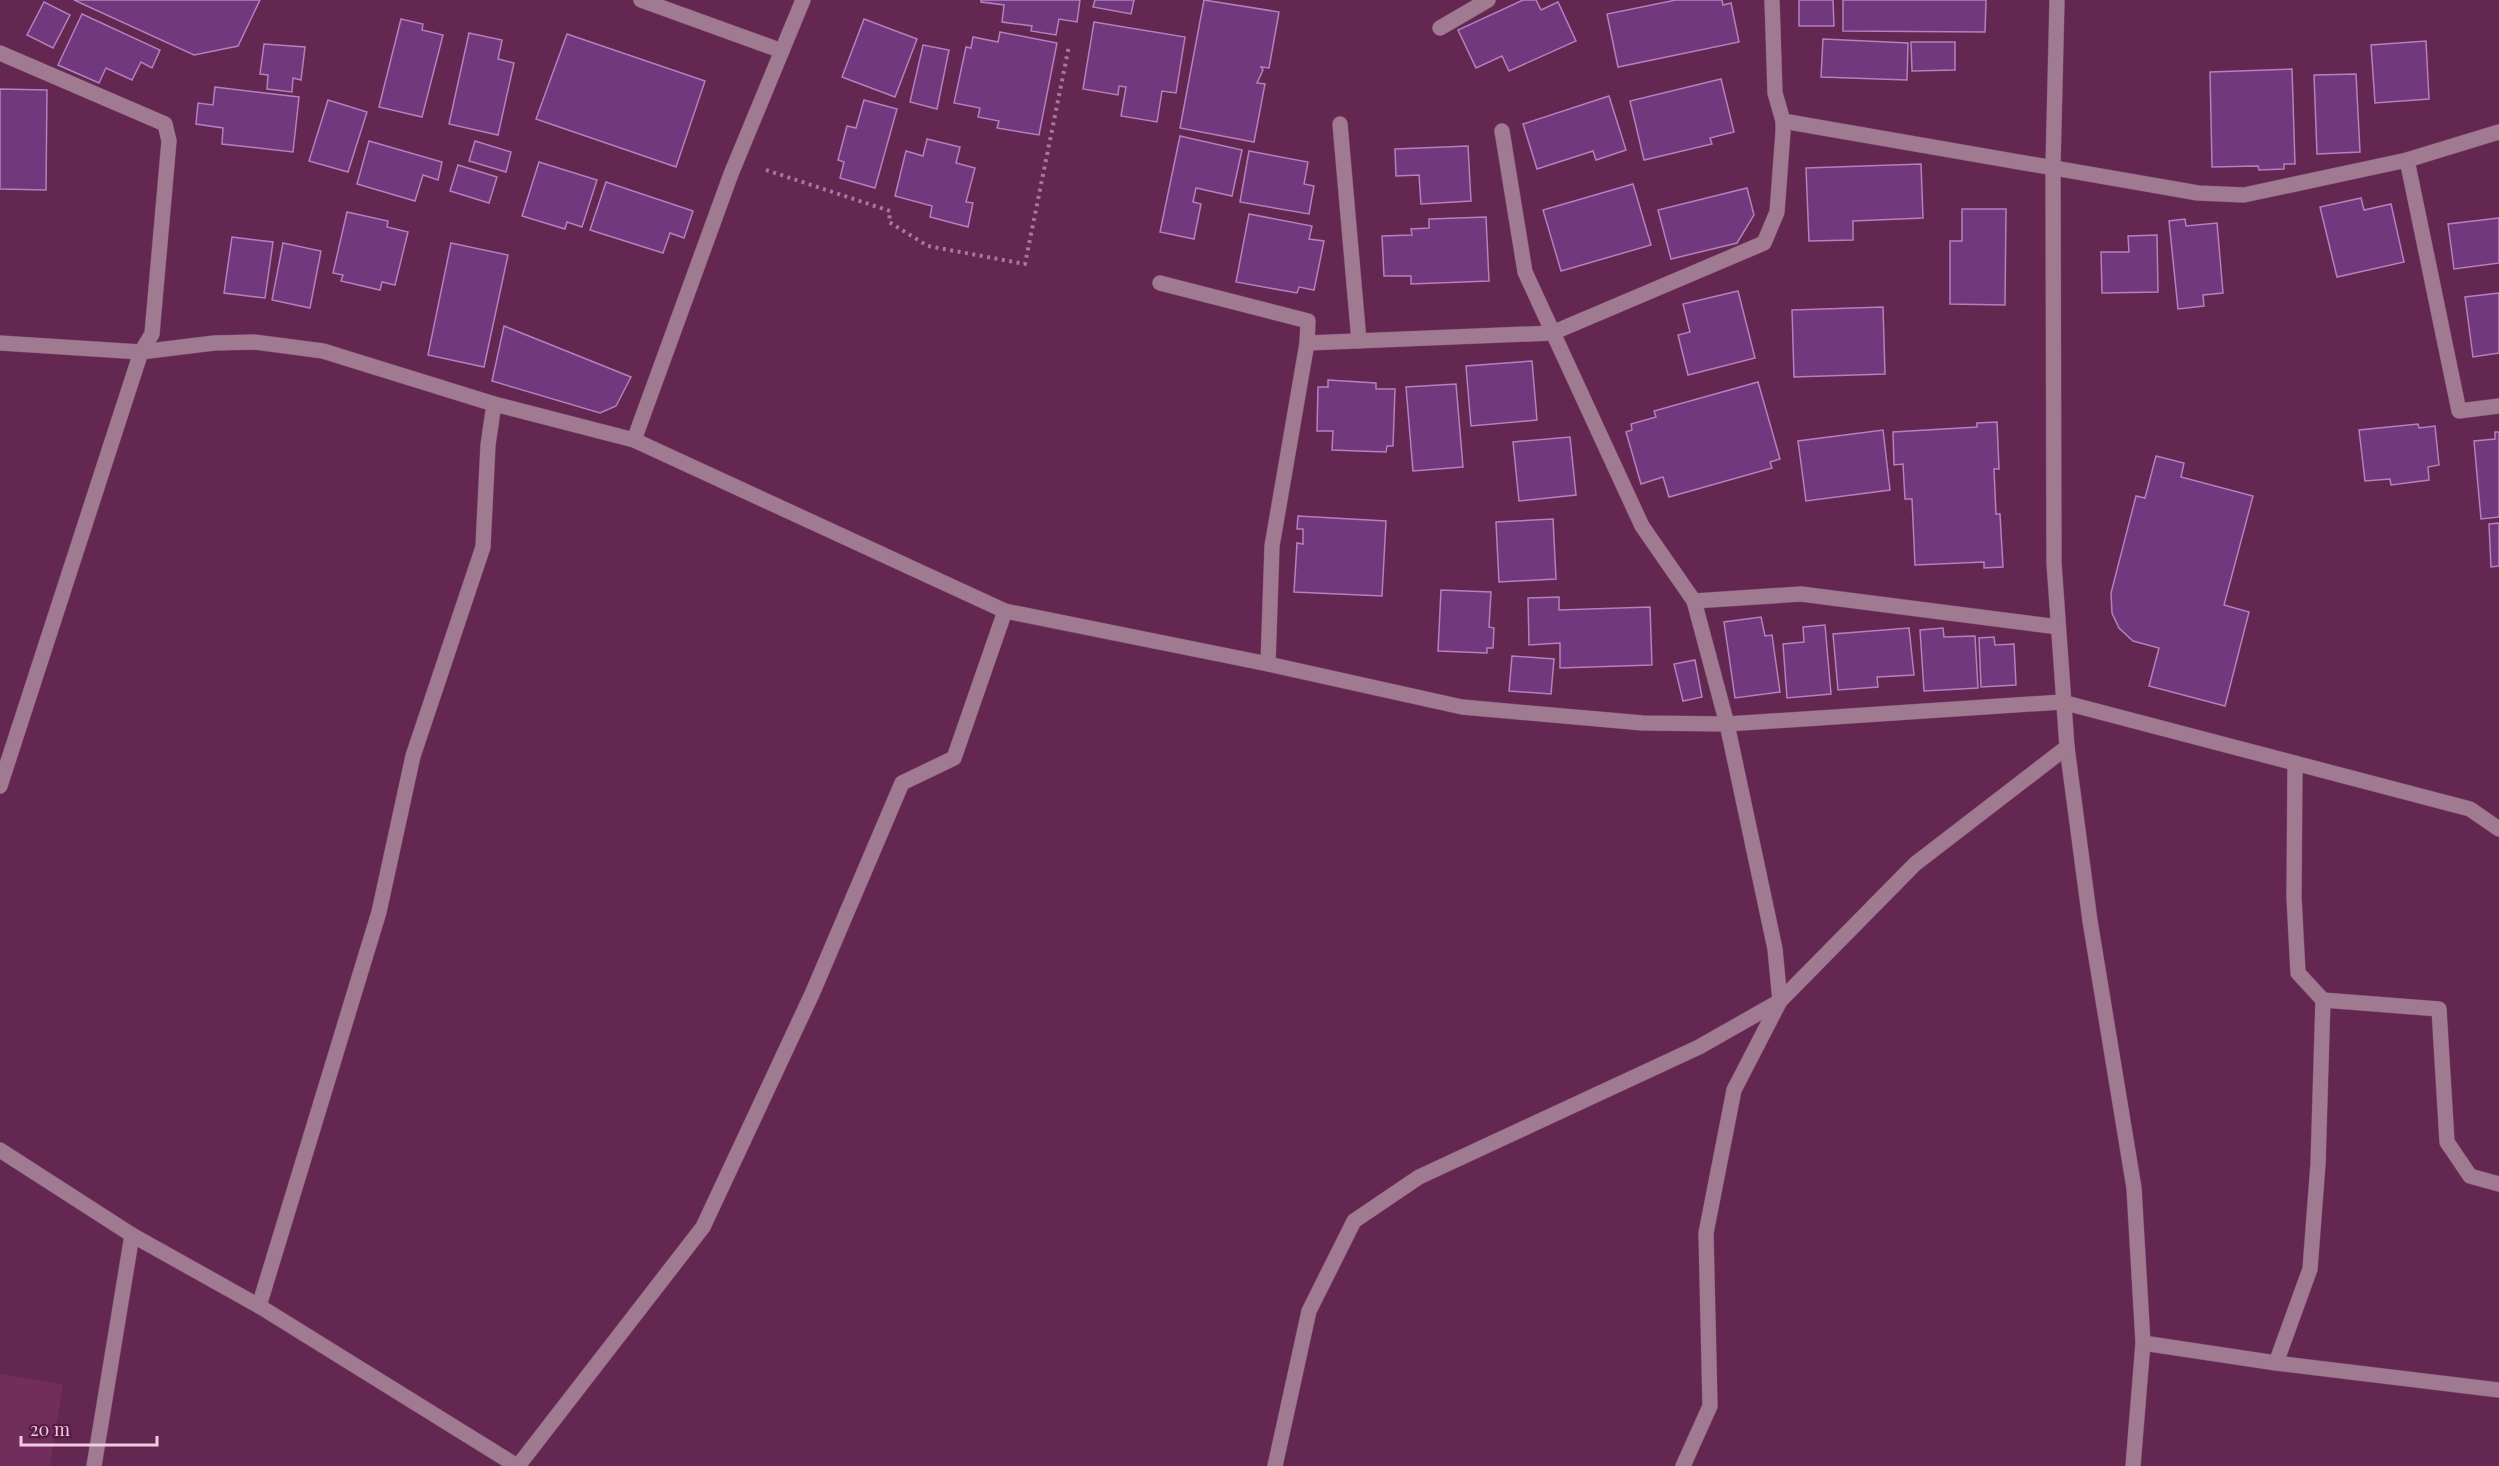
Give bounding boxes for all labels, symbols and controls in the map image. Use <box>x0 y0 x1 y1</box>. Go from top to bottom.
scale bar <box>21 1409 158 1447</box>
text: 20 m <box>30 1417 70 1441</box>

